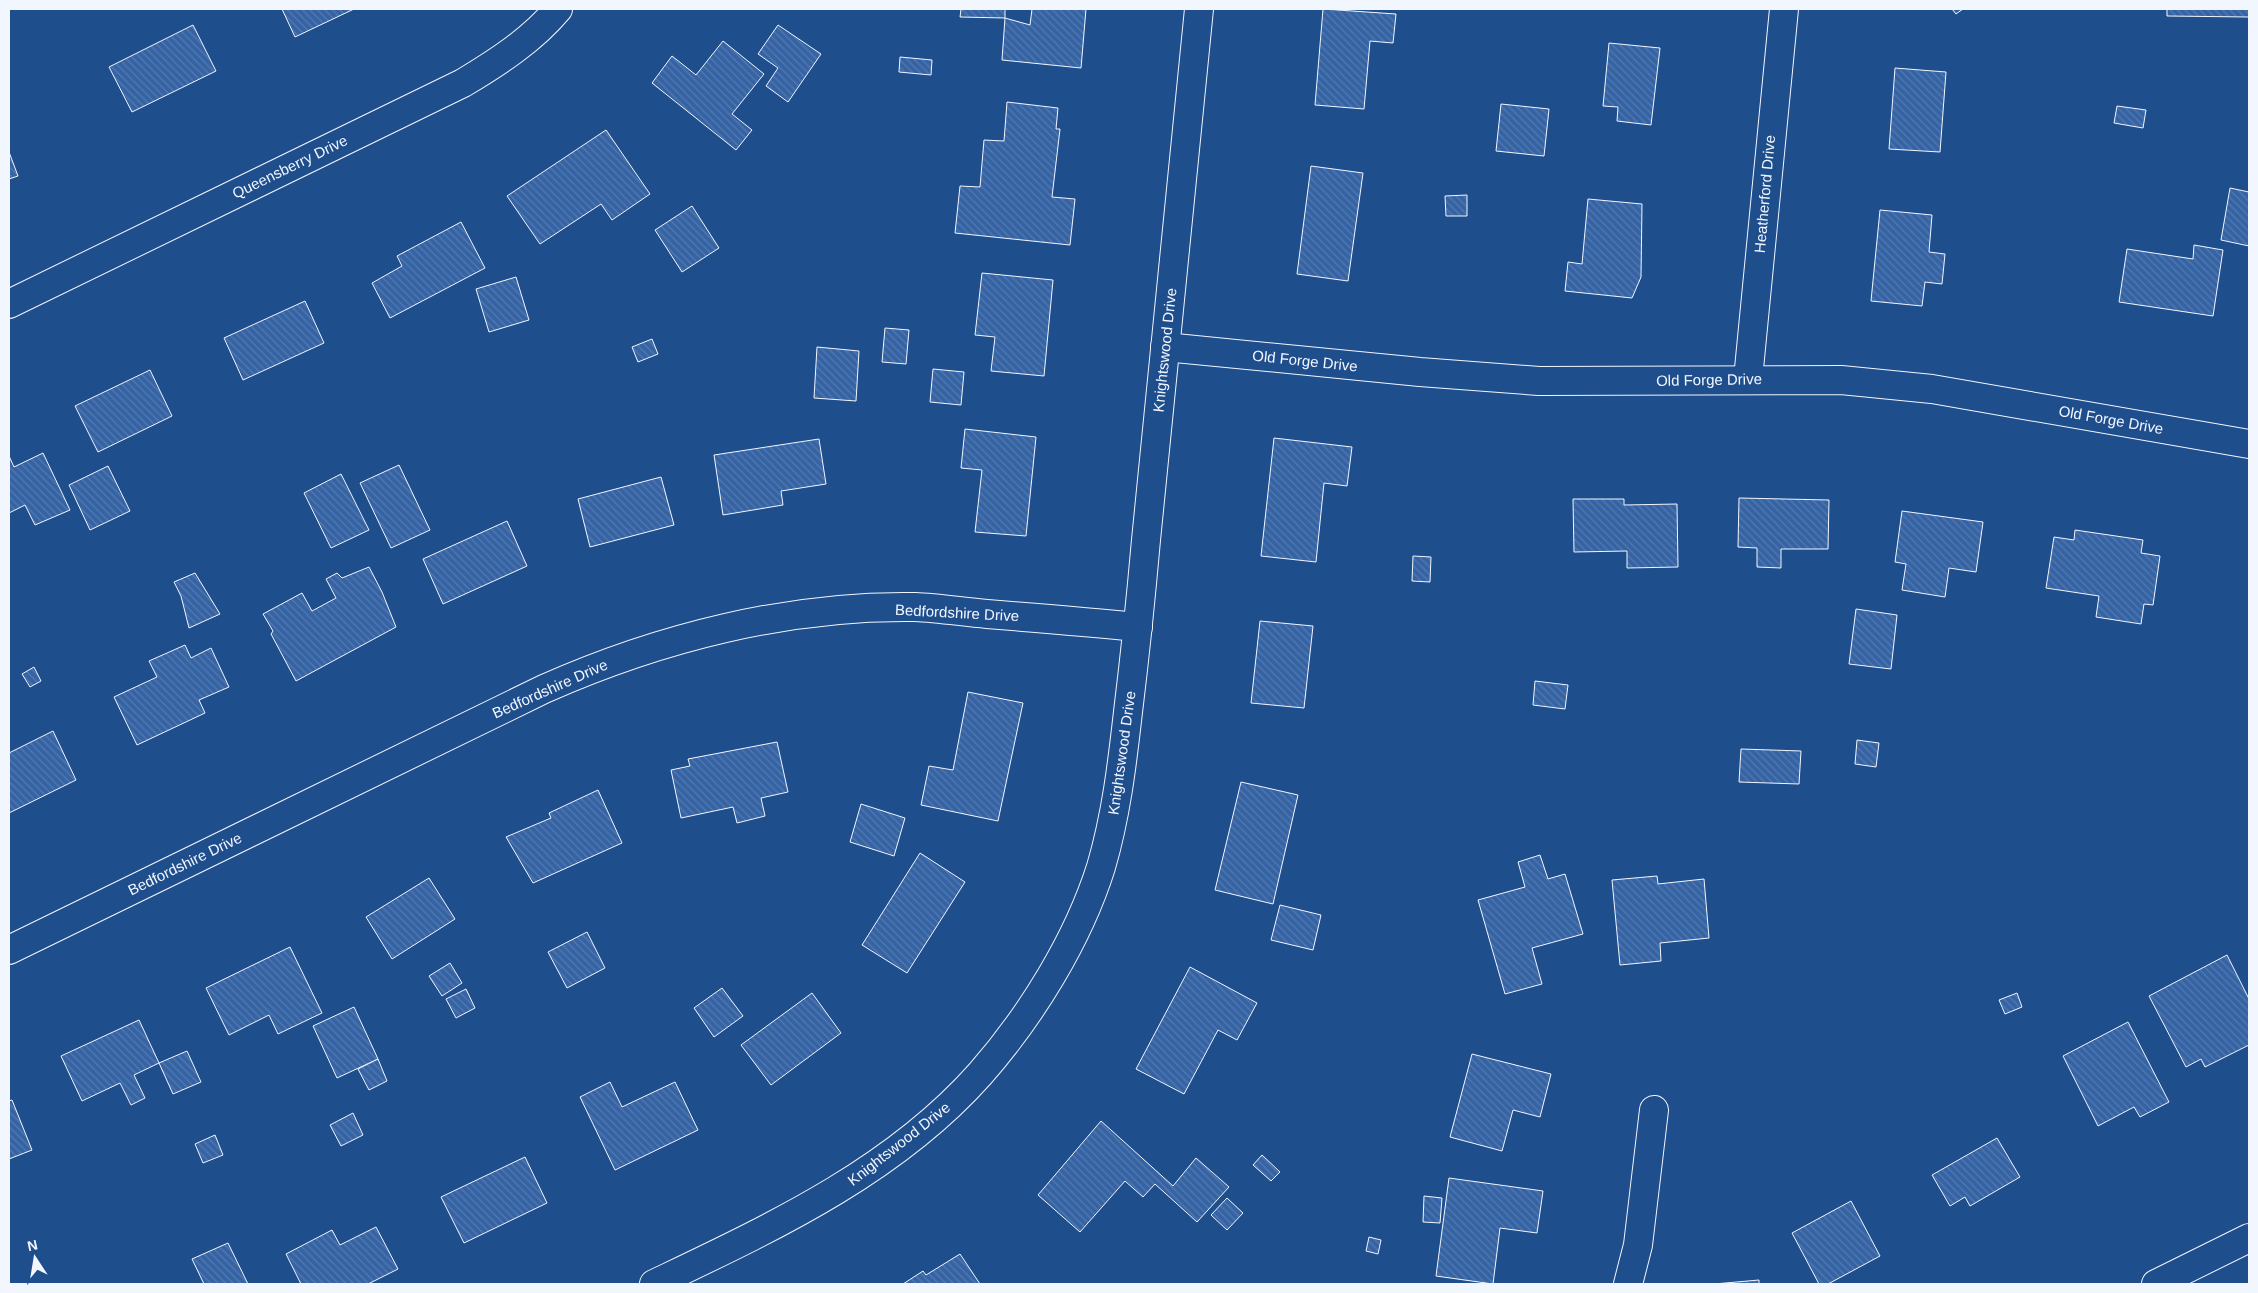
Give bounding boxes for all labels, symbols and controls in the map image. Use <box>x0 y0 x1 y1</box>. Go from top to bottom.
street label: Queensberry Drive <box>229 131 350 202</box>
street label: Heatherford Drive <box>1751 134 1778 254</box>
street label: Knightswood Drive <box>1150 287 1179 413</box>
street label: Old Forge Drive <box>1252 347 1359 374</box>
street label: Old Forge Drive <box>1656 370 1762 389</box>
street label: Old Forge Drive <box>2057 402 2165 437</box>
street label: Bedfordshire Drive <box>895 601 1019 624</box>
street label: Bedfordshire Drive <box>490 656 610 722</box>
street label: Knightswood Drive <box>1104 690 1139 816</box>
street label: Bedfordshire Drive <box>125 829 244 898</box>
street label: Knightswood Drive <box>844 1098 953 1189</box>
north arrow <box>10 1233 60 1283</box>
text: N <box>26 1236 39 1254</box>

